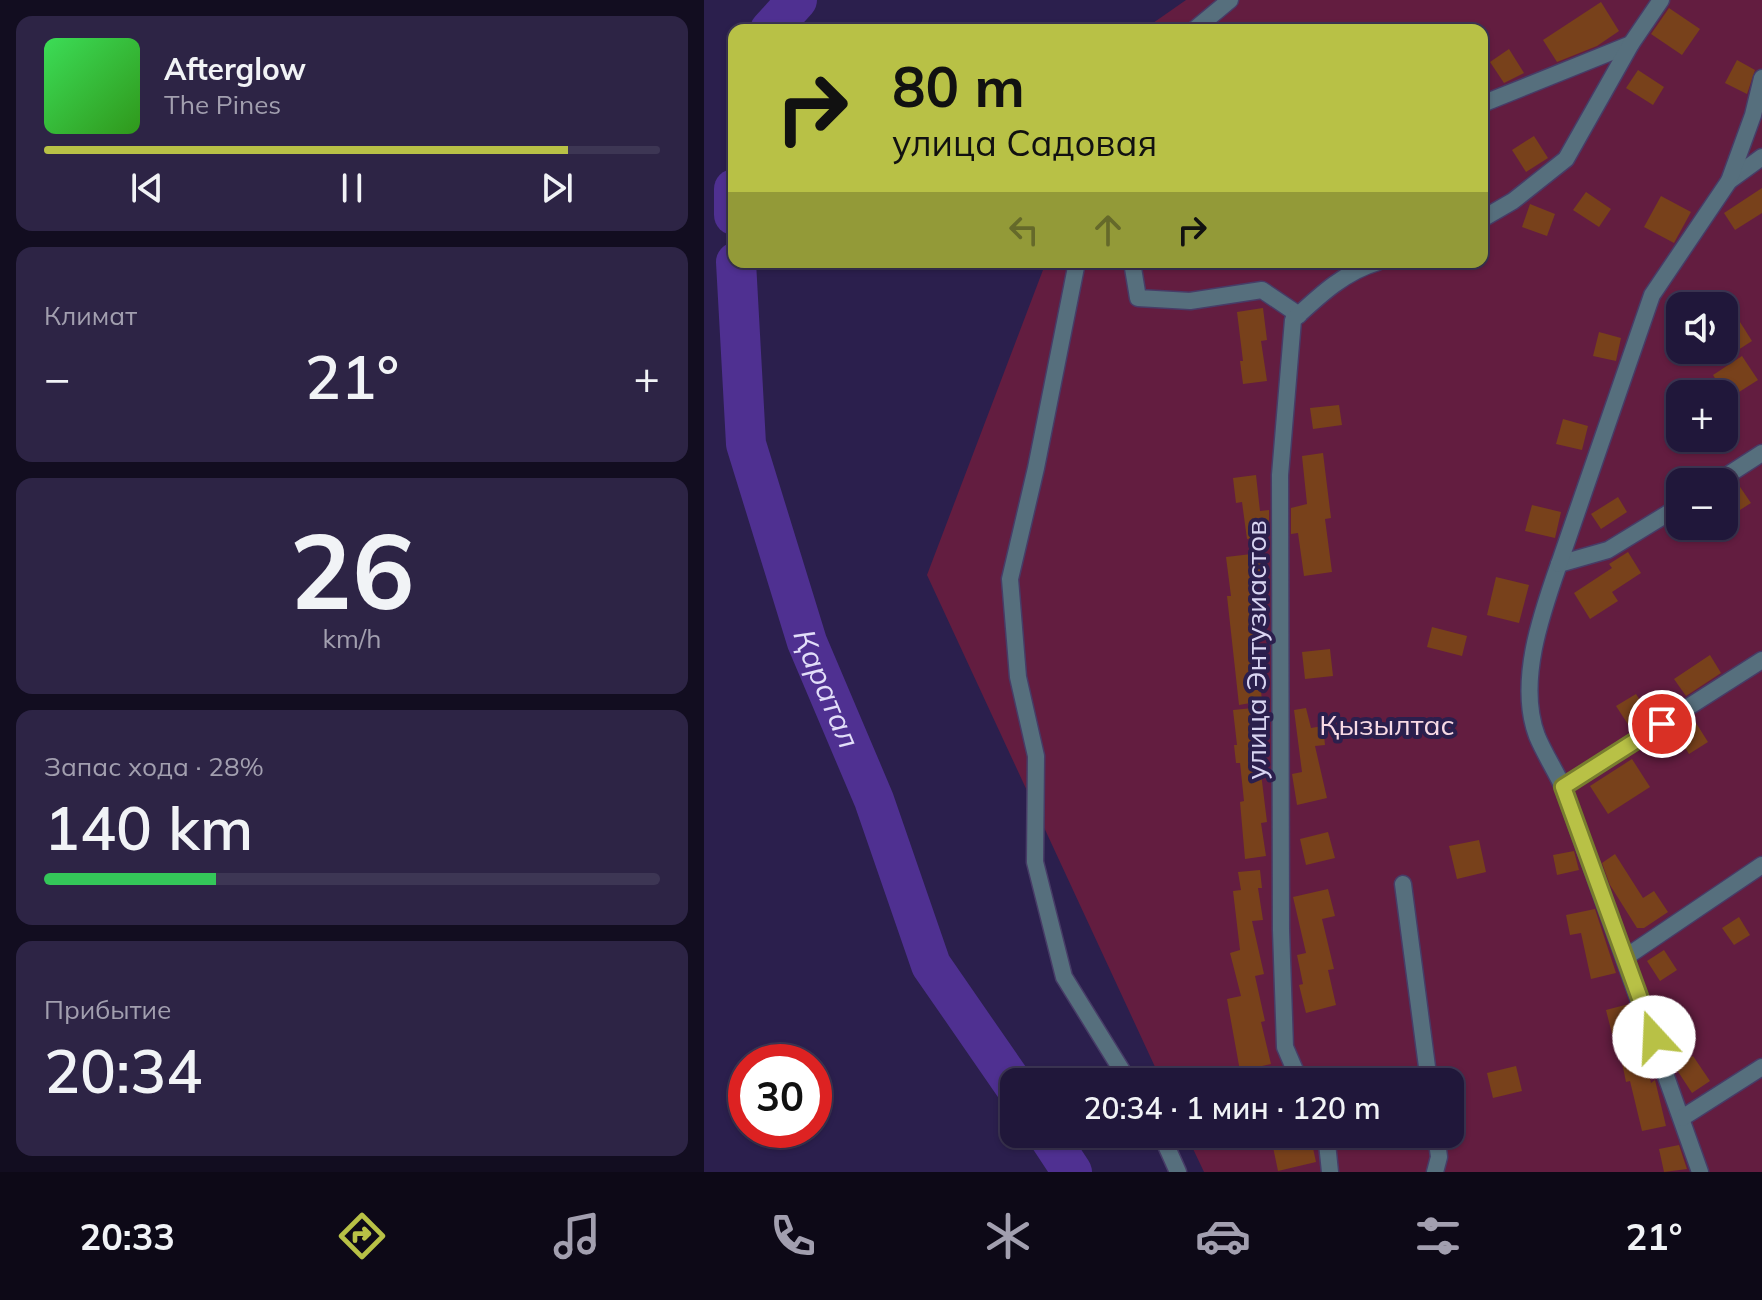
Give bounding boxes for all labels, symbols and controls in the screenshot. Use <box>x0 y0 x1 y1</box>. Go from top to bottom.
text: Afterglow <box>164 50 306 88</box>
text: 80 m <box>892 51 1025 121</box>
icon: right <box>760 56 864 160</box>
text: The Pines <box>164 88 281 121</box>
text: улица Садовая <box>892 120 1157 165</box>
icon: previous <box>125 166 169 210</box>
icon: pause <box>330 166 374 210</box>
icon: next <box>535 166 579 210</box>
icon: left <box>1002 208 1046 252</box>
icon: ahead <box>1086 208 1130 252</box>
icon: right <box>1170 208 1214 252</box>
map controls <box>1666 292 1738 540</box>
button: sound <box>1666 292 1738 364</box>
text: Климат <box>44 299 137 332</box>
text: 21° <box>305 339 399 414</box>
text: − <box>44 350 70 405</box>
text: + <box>634 350 660 405</box>
button: + <box>1666 380 1738 452</box>
button: − <box>1666 468 1738 540</box>
text: 26 <box>290 504 414 635</box>
street label: улица Энтузиастов <box>1238 520 1273 780</box>
text: km/h <box>323 622 381 655</box>
water label: Қаратал <box>785 625 869 754</box>
pin <box>1628 690 1696 758</box>
icon: arrive <box>1640 702 1684 746</box>
park label: Қызылтас <box>1319 707 1455 742</box>
text: Запас хода · 28% <box>44 750 264 783</box>
text: 140 km <box>44 790 253 865</box>
text: Прибытие <box>44 993 171 1026</box>
position arrow <box>1612 995 1696 1079</box>
text: 20:34 <box>44 1033 202 1108</box>
speed limit sign: 30 <box>728 1044 832 1148</box>
text: 20:34 · 1 мин · 120 m <box>1083 1089 1381 1127</box>
icon: directions <box>334 1208 390 1264</box>
icon: music <box>549 1208 605 1264</box>
icon: phone <box>765 1208 821 1264</box>
icon: climate <box>980 1208 1036 1264</box>
icon: car <box>1195 1208 1251 1264</box>
icon: filters <box>1410 1208 1466 1264</box>
text: 20:33 <box>80 1214 175 1259</box>
text: 21° <box>1625 1214 1682 1259</box>

